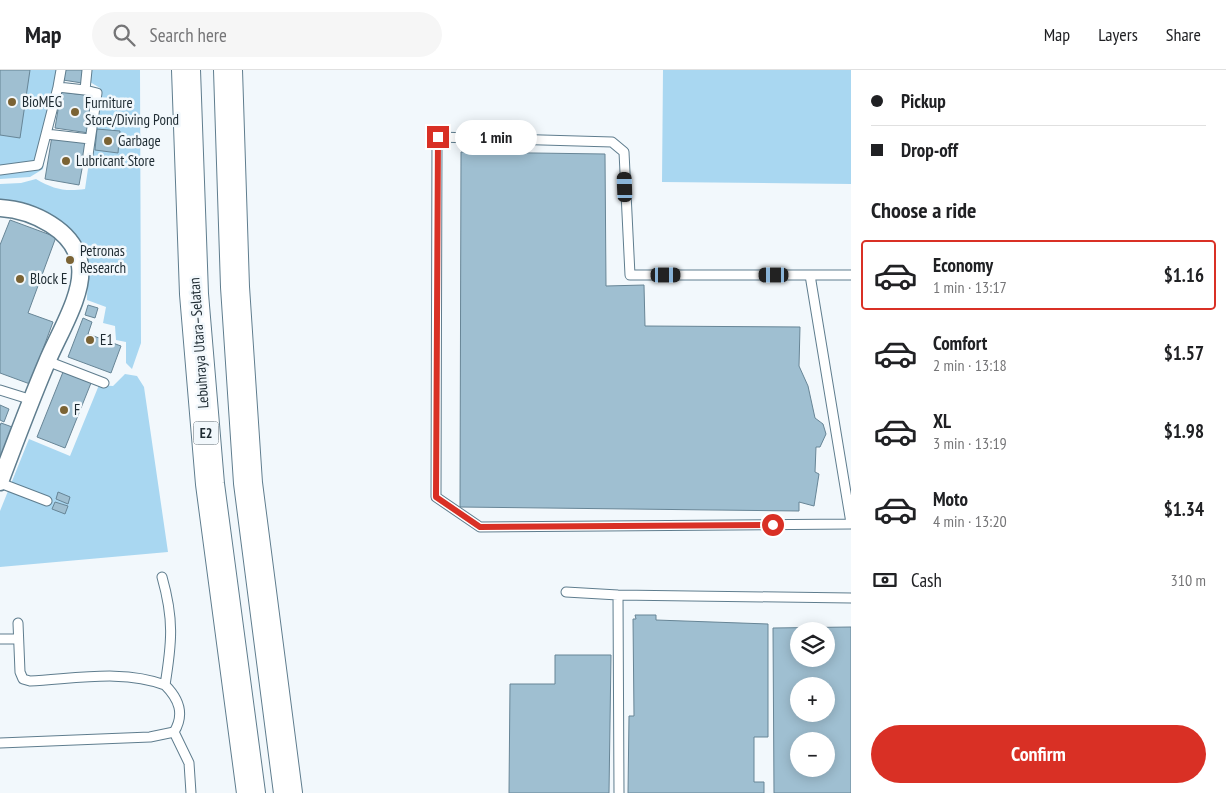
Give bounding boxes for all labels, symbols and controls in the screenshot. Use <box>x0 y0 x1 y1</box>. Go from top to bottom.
search box <box>92 12 442 57</box>
text: Map <box>25 19 62 50</box>
icon: search <box>110 21 138 49</box>
text: Search here <box>150 23 227 47</box>
text: Map <box>1044 23 1070 46</box>
text: Layers <box>1098 23 1138 46</box>
text: Share <box>1166 23 1201 46</box>
text: Pickup <box>901 89 946 113</box>
place label: BioMEG <box>22 92 62 111</box>
place label: Furniture Store/Diving Pond <box>85 93 179 129</box>
marker: BioMEG <box>6 96 18 108</box>
marker: Furniture Store/Diving Pond <box>69 106 81 118</box>
callout: 1 min <box>456 120 538 154</box>
route end <box>427 126 449 148</box>
text: 1 min <box>480 127 512 147</box>
place label: Garbage <box>118 131 161 150</box>
marker: Garbage <box>102 135 114 147</box>
text: Drop-off <box>901 138 958 162</box>
place label: Lubricant Store <box>76 151 155 170</box>
marker: Lubricant Store <box>60 155 72 167</box>
car <box>616 172 633 202</box>
text: Choose a ride <box>871 196 976 224</box>
place label: Petronas Research <box>80 241 126 277</box>
icon: car <box>873 253 918 298</box>
text: Economy <box>933 253 993 277</box>
marker: Petronas Research <box>64 254 76 266</box>
text: $1.16 <box>1164 263 1204 287</box>
car <box>651 268 681 283</box>
car <box>759 268 789 283</box>
place label: Block E <box>30 269 67 288</box>
marker: Block E <box>14 273 26 285</box>
street label: Lebuhraya Utara–Selatan <box>184 277 213 409</box>
text: 1 min · 13:17 <box>933 277 1007 297</box>
place label: E1 <box>100 330 113 349</box>
icon: car <box>873 331 918 376</box>
text: Comfort <box>933 331 987 355</box>
marker: E1 <box>84 334 96 346</box>
text: $1.57 <box>1164 341 1204 365</box>
text: 2 min · 13:18 <box>933 355 1007 375</box>
place label: F <box>74 400 80 419</box>
marker: F <box>58 404 70 416</box>
icon: car <box>873 409 918 454</box>
text: XL <box>933 409 951 433</box>
text: $1.98 <box>1164 419 1204 443</box>
road number: E2 <box>194 422 218 444</box>
text: 3 min · 13:19 <box>933 433 1007 453</box>
icon: car <box>873 487 918 532</box>
text: Moto <box>933 487 968 511</box>
text: $1.34 <box>1164 497 1204 521</box>
text: 4 min · 13:20 <box>933 511 1007 531</box>
route start <box>762 514 784 536</box>
icon: cash <box>871 566 899 594</box>
text: Cash <box>911 568 942 592</box>
text: 310 m <box>1171 570 1206 590</box>
map controls <box>790 622 835 777</box>
button: layers <box>790 622 835 667</box>
button: + <box>790 677 835 722</box>
button: Confirm <box>871 725 1206 783</box>
button: − <box>790 732 835 777</box>

